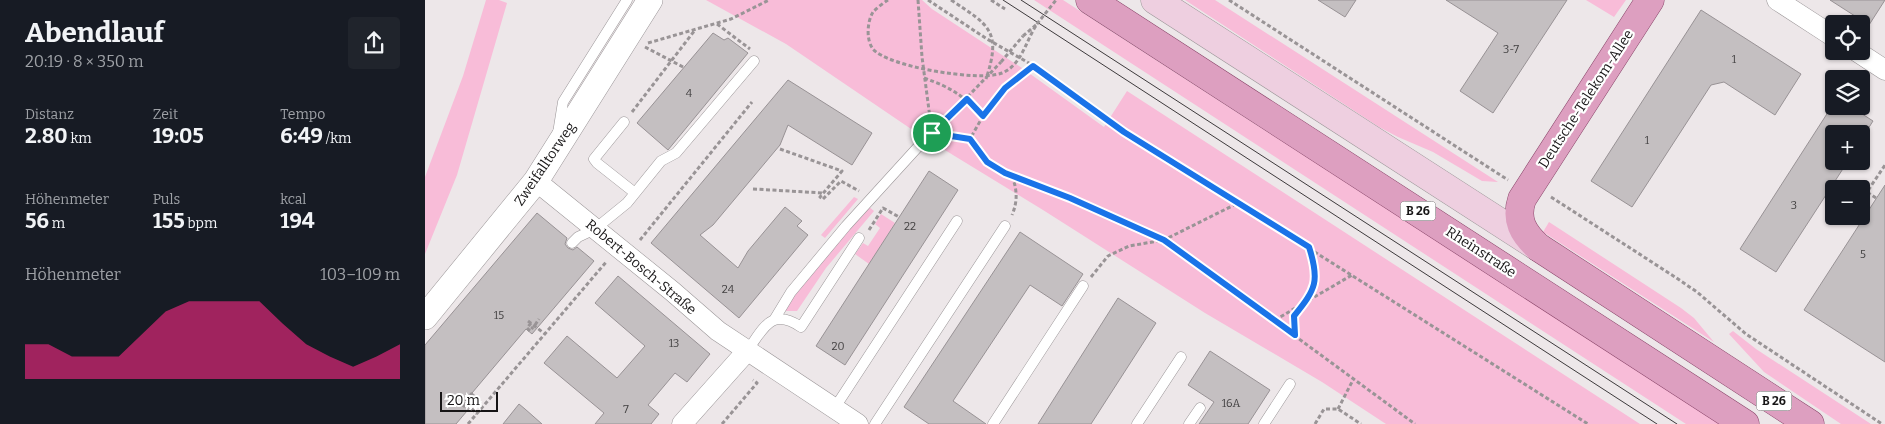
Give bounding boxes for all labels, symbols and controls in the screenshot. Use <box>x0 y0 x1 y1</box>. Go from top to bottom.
map controls <box>1825 15 1870 225</box>
button: locate <box>1825 15 1870 60</box>
text: Abendlauf <box>25 16 164 49</box>
button: share <box>348 17 400 69</box>
street label: Deutsche-Telekom-Allee <box>1535 27 1637 171</box>
house number: 3-7 <box>1503 43 1520 56</box>
text: 20:19 · 8 × 350 m <box>25 52 143 71</box>
house number: 1 <box>1732 53 1737 66</box>
button: layers <box>1825 70 1870 115</box>
house number: 4 <box>686 87 693 100</box>
text: Distanz <box>25 106 74 123</box>
text: Zeit <box>153 106 178 123</box>
text: Tempo <box>280 106 325 123</box>
pin <box>911 112 953 154</box>
street label: Zweifalltorweg <box>511 119 579 209</box>
icon: arrive <box>918 119 946 147</box>
text: 2.80 <box>25 123 68 149</box>
text: 19:05 <box>153 123 204 149</box>
text: 6:49 <box>280 123 323 149</box>
button: + <box>1825 125 1870 170</box>
text: km <box>68 130 92 147</box>
text: /km <box>323 130 351 147</box>
house number: 1 <box>1645 134 1650 147</box>
button: − <box>1825 180 1870 225</box>
text: Höhenmeter <box>25 191 109 208</box>
text: Puls <box>153 191 180 208</box>
text: kcal <box>280 191 306 208</box>
house number: 3 <box>1791 199 1797 212</box>
road number: B 26 <box>1401 202 1435 220</box>
text: 56 <box>25 208 49 234</box>
text: 155 <box>153 208 185 234</box>
text: 194 <box>280 208 315 234</box>
text: m <box>49 215 65 232</box>
text: bpm <box>185 215 217 232</box>
street label: Robert-Bosch-Straße <box>582 216 700 318</box>
house number: 22 <box>904 220 916 233</box>
street label: Rheinstraße <box>1443 223 1519 281</box>
house number: 5 <box>1860 248 1866 261</box>
text: Höhenmeter <box>25 265 121 284</box>
text: 103–109 m <box>320 265 400 284</box>
house number: 24 <box>722 283 735 296</box>
house number: 15 <box>494 309 504 322</box>
house number: 13 <box>669 337 679 350</box>
house number: 20 <box>831 340 845 353</box>
scale bar <box>440 389 497 412</box>
text: 20 m <box>447 392 480 409</box>
road number: B 26 <box>1757 392 1791 411</box>
house number: 16A <box>1222 397 1241 410</box>
house number: 7 <box>623 403 629 416</box>

